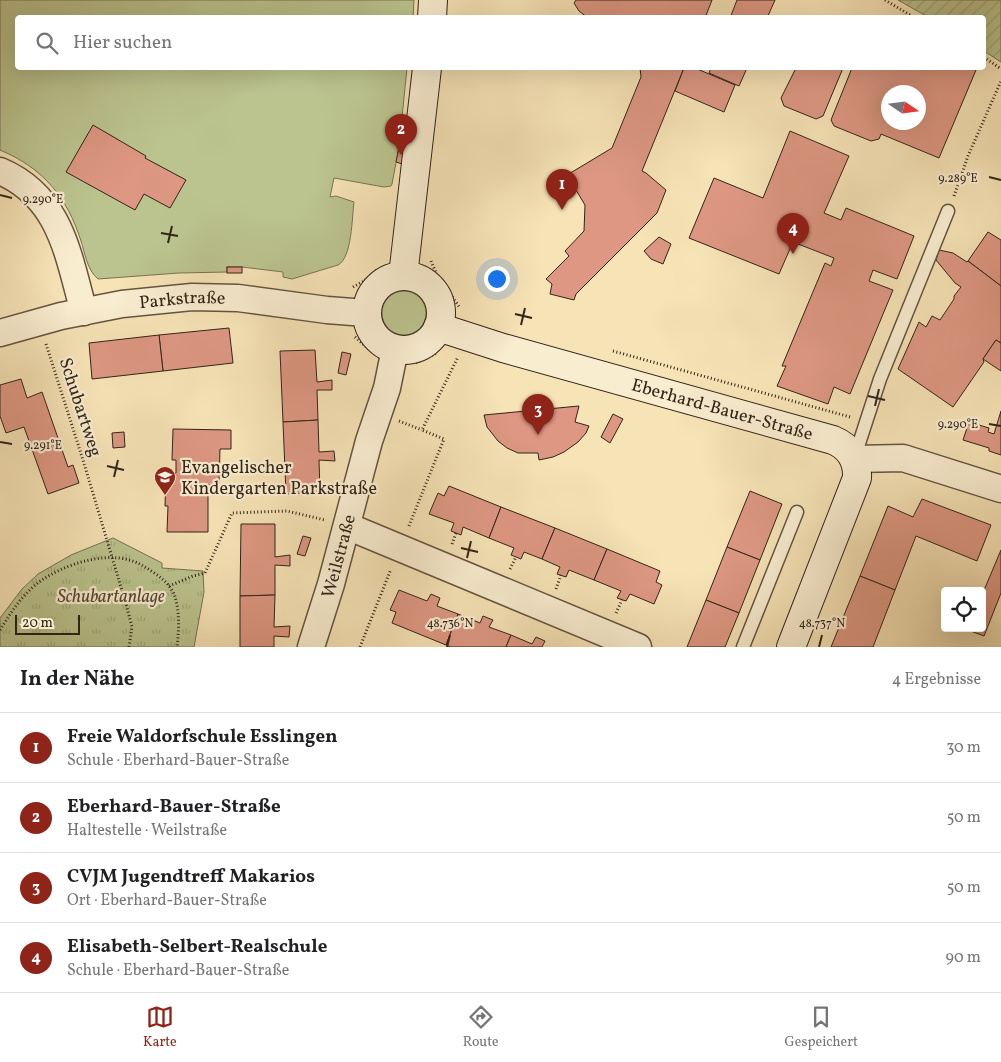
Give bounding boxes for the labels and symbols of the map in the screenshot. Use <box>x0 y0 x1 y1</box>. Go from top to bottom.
north arrow <box>881 85 926 130</box>
pin: 2 <box>385 114 417 155</box>
pin: 1 <box>546 169 578 210</box>
text: 9.289°E <box>938 171 978 187</box>
text: 9.290°E <box>23 192 63 208</box>
pin: 4 <box>777 213 809 254</box>
your location <box>484 266 510 292</box>
street label: Parkstraße <box>138 286 226 316</box>
street label: Schubartweg <box>52 355 107 460</box>
street label: Eberhard-Bauer-Straße <box>628 373 815 448</box>
pin: 3 <box>522 394 554 435</box>
text: 9.290°E <box>938 417 978 433</box>
text: 9.291°E <box>24 438 62 454</box>
place label: Evangelischer Kindergarten Parkstraße <box>181 456 377 502</box>
school or university icon: Evangelischer Kindergarten Parkstraße <box>153 465 177 496</box>
street label: Weilstraße <box>316 512 363 602</box>
park label: Schubartanlage <box>57 585 165 610</box>
scale bar <box>15 612 80 635</box>
text: 48.736°N <box>427 616 473 632</box>
text: 48.737°N <box>799 616 845 632</box>

